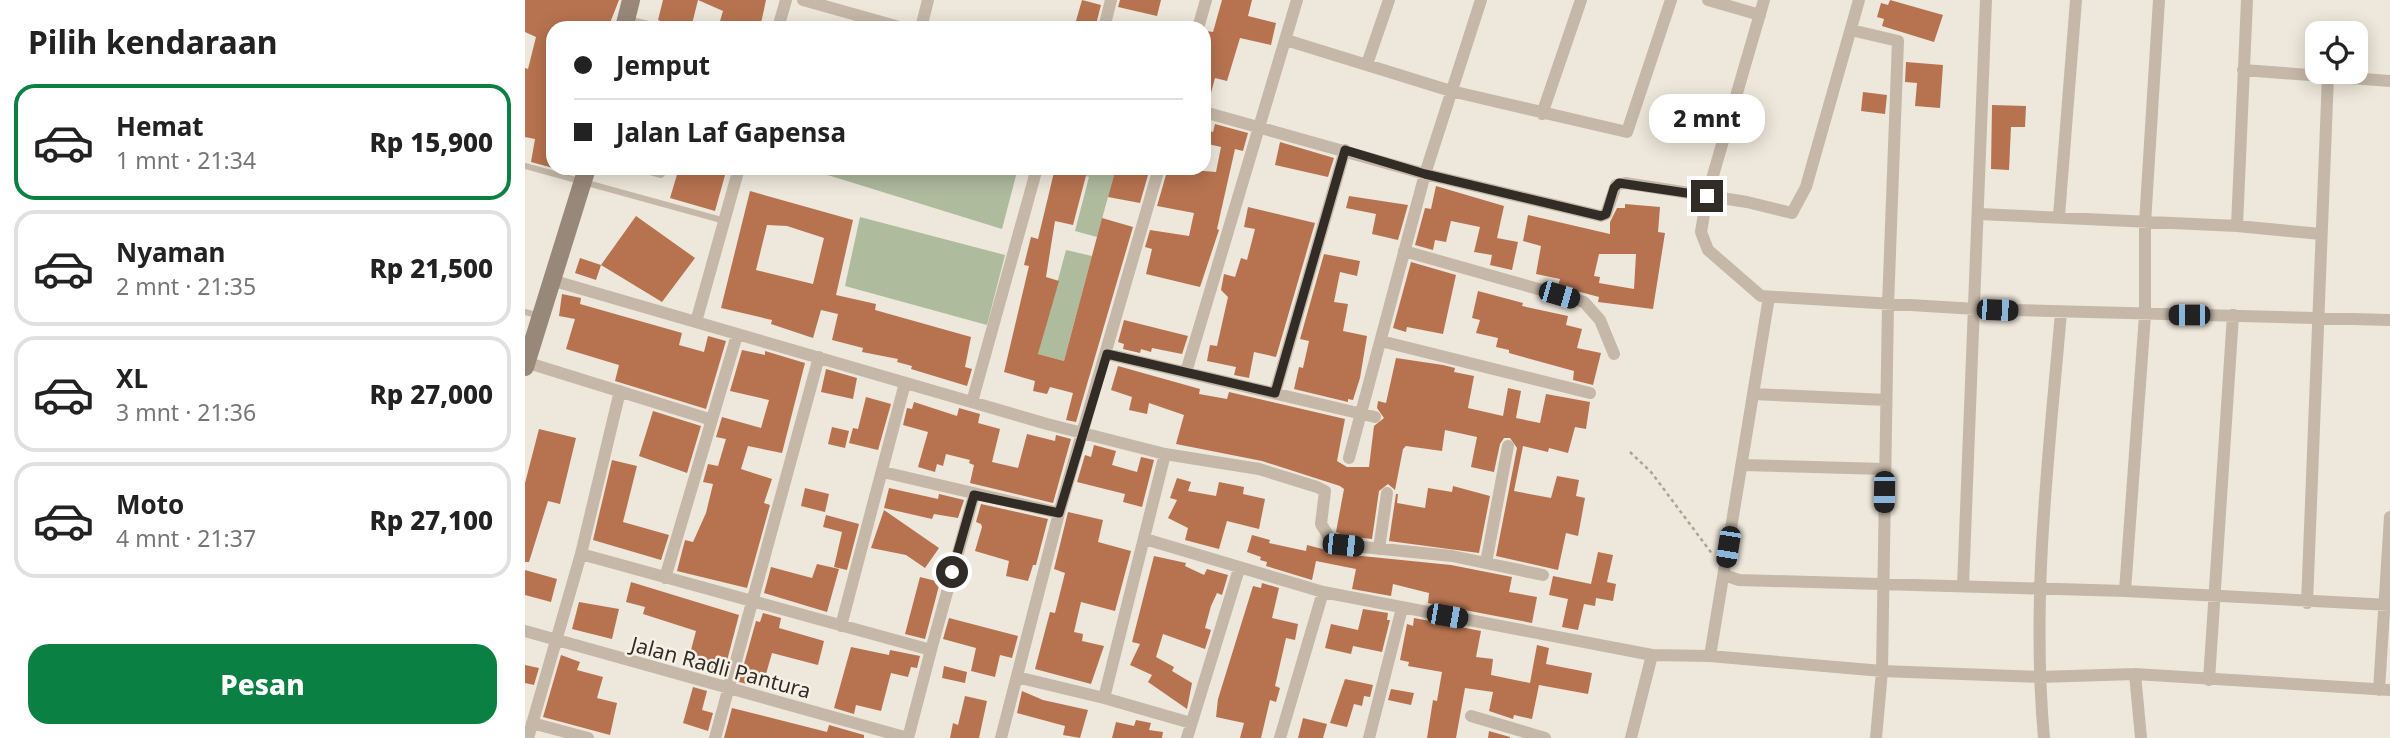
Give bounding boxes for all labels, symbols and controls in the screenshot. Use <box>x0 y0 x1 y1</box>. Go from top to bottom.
text: Pilih kendaraan <box>28 20 278 63</box>
map controls <box>2305 21 2368 84</box>
button: locate <box>2305 21 2368 84</box>
text: Jemput <box>616 47 710 83</box>
callout: 2 mnt <box>1649 94 1765 144</box>
text: 2 mnt <box>1673 102 1741 134</box>
text: Hemat <box>116 108 204 144</box>
icon: car <box>32 111 95 174</box>
text: Jalan Laf Gapensa <box>616 114 846 150</box>
text: Rp 15,900 <box>370 124 493 160</box>
text: 1 mnt · 21:34 <box>116 144 256 176</box>
route end <box>1691 180 1723 212</box>
text: Nyaman <box>116 234 225 270</box>
icon: car <box>32 237 95 300</box>
text: Rp 21,500 <box>370 250 493 286</box>
text: 2 mnt · 21:35 <box>116 270 256 302</box>
car <box>1536 279 1583 311</box>
car <box>1976 299 2019 321</box>
car <box>2169 305 2211 326</box>
text: XL <box>116 360 148 396</box>
icon: car <box>32 363 95 426</box>
text: Rp 27,000 <box>370 376 493 412</box>
text: 3 mnt · 21:36 <box>116 396 256 428</box>
car <box>1874 471 1895 513</box>
text: Moto <box>116 486 184 522</box>
icon: car <box>32 489 95 552</box>
text: Rp 27,100 <box>370 502 493 538</box>
text: 4 mnt · 21:37 <box>116 522 256 554</box>
car <box>1715 525 1742 569</box>
car <box>1322 532 1365 558</box>
route start <box>936 556 968 588</box>
car <box>1425 602 1470 630</box>
street label: Jalan Radli Pantura <box>626 629 814 704</box>
button: Pesan <box>28 644 497 724</box>

